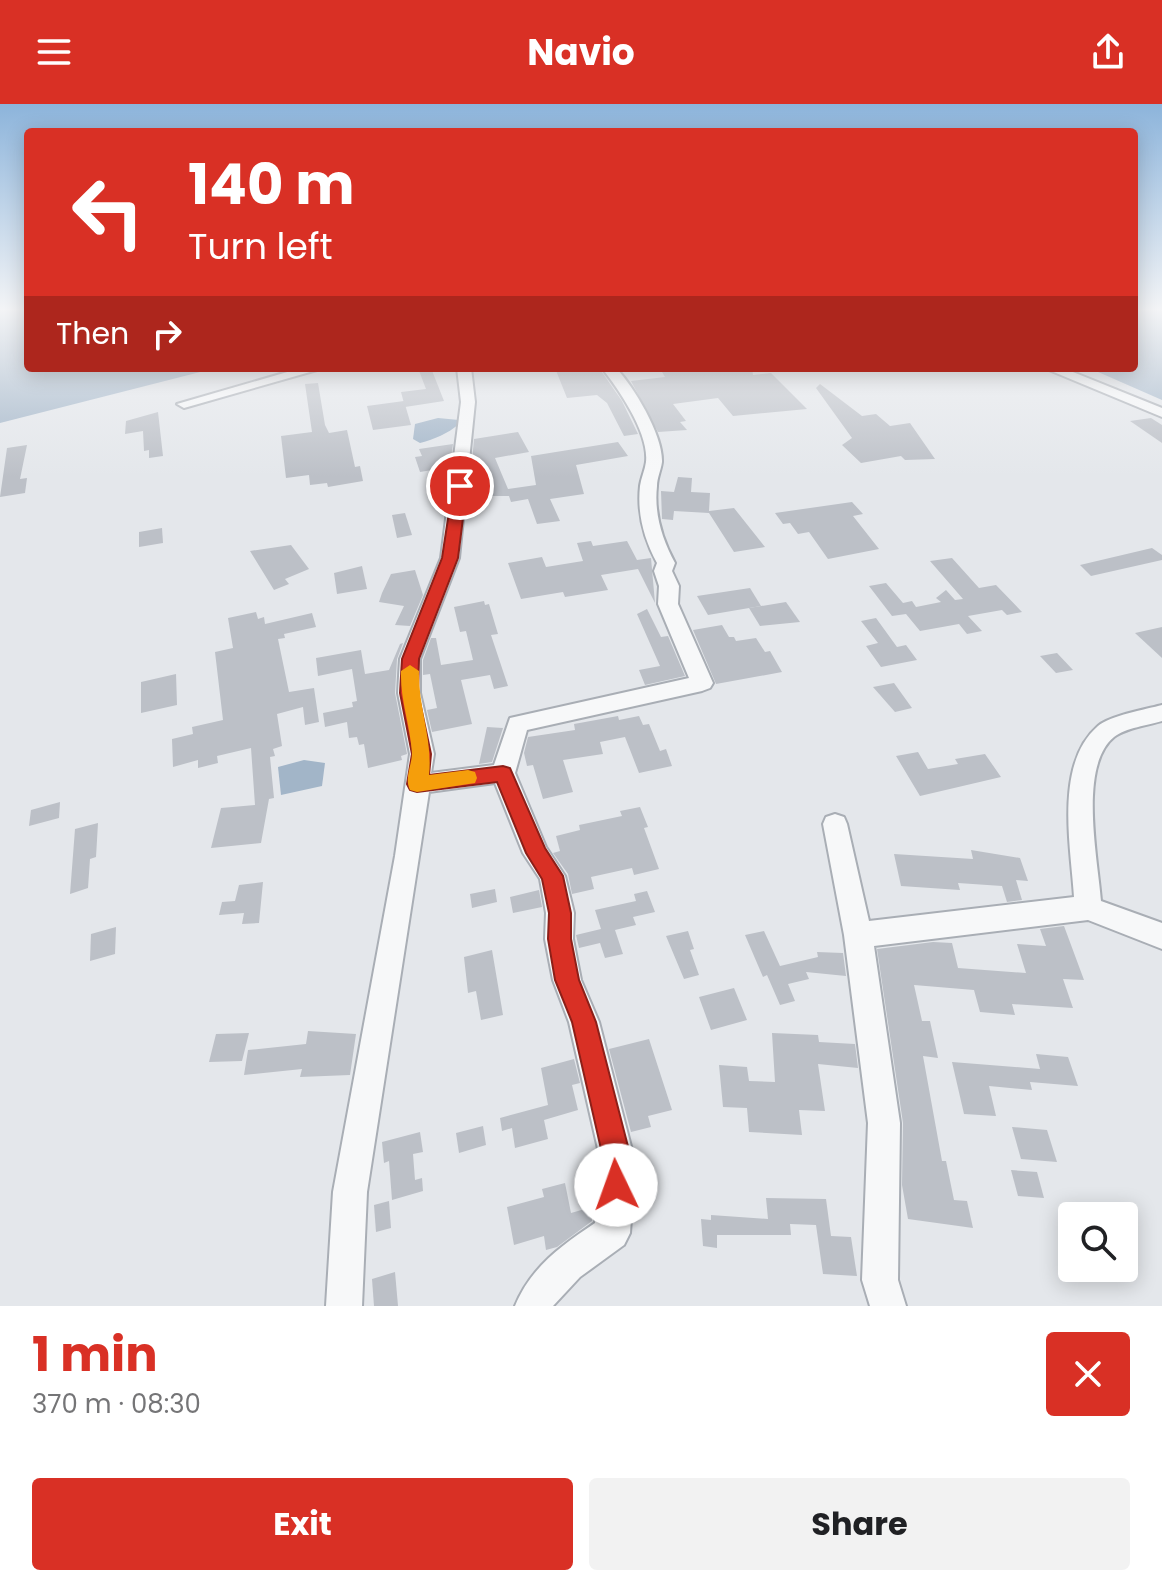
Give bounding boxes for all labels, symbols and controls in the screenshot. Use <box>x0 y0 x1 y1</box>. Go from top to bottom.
text: Navio <box>527 27 635 78</box>
icon: menu <box>32 30 76 74</box>
icon: share <box>1086 30 1130 74</box>
text: 140 m <box>188 145 355 224</box>
icon: left <box>56 160 160 264</box>
text: Turn left <box>188 221 333 272</box>
text: Then <box>56 312 129 355</box>
icon: right <box>145 312 189 356</box>
pin <box>426 452 494 520</box>
icon: arrive <box>438 464 482 508</box>
position arrow <box>574 1143 658 1227</box>
map controls <box>1058 1202 1138 1282</box>
button: search <box>1058 1202 1138 1282</box>
text: 1 min <box>32 1321 158 1388</box>
button: close <box>1046 1332 1130 1416</box>
text: 370 m · 08:30 <box>32 1386 201 1422</box>
button: Exit <box>32 1478 573 1570</box>
button: Share <box>589 1478 1130 1570</box>

